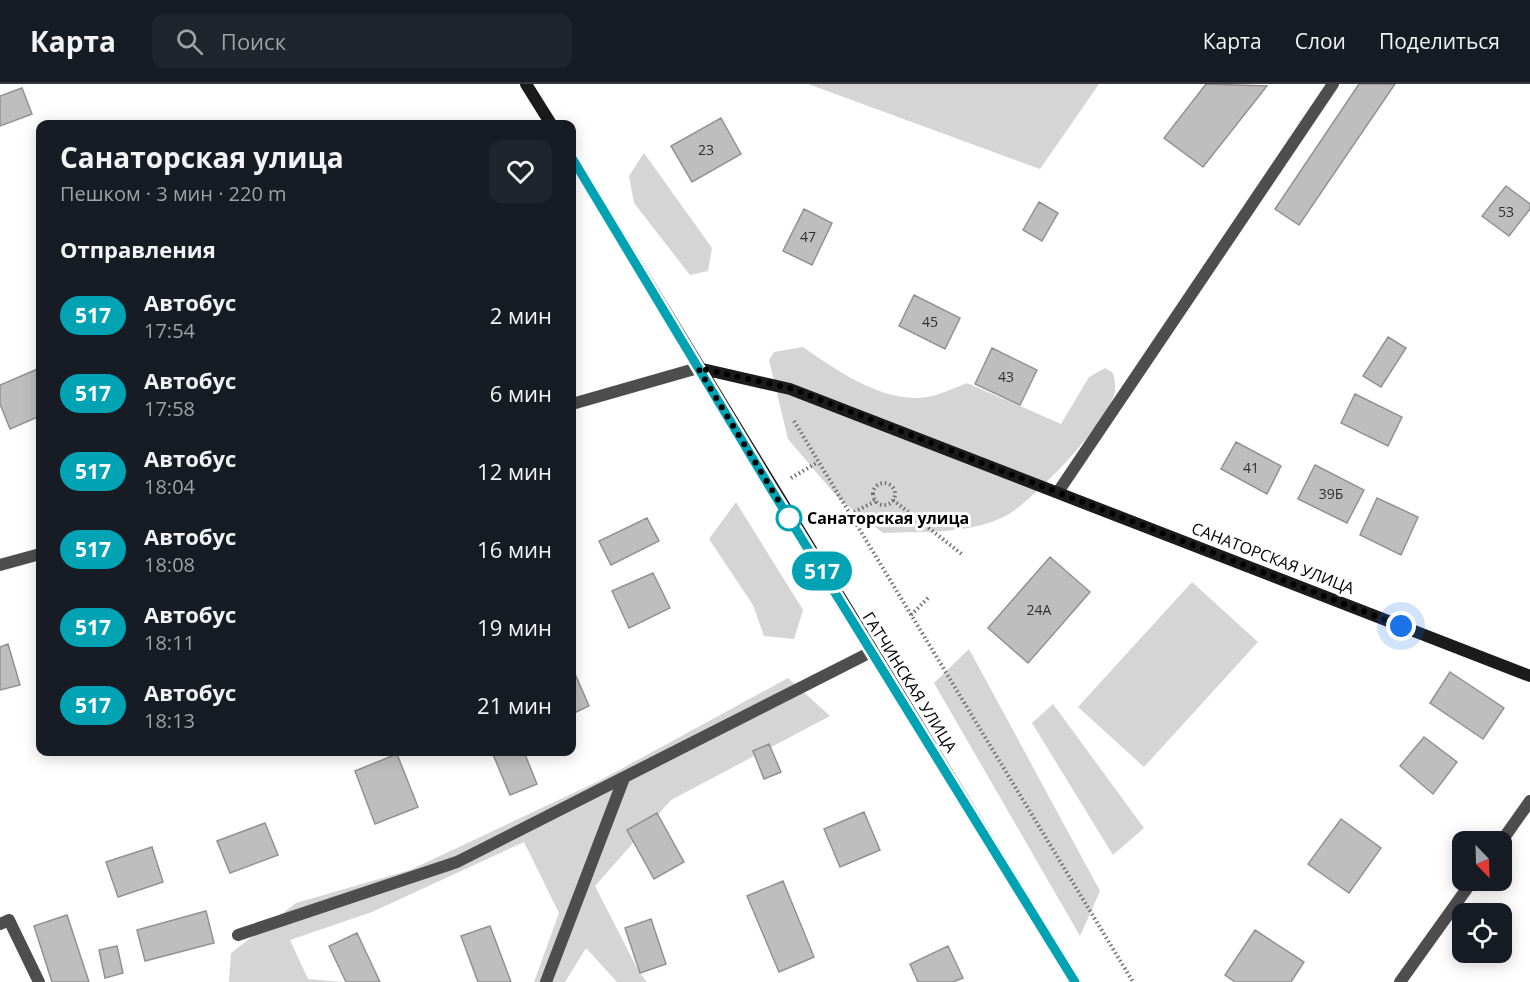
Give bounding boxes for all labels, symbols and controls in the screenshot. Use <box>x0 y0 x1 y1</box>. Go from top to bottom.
search box <box>152 14 572 68</box>
text: Карта <box>30 22 116 60</box>
icon: search <box>173 25 206 58</box>
text: Поиск <box>221 26 286 56</box>
text: Карта <box>1203 27 1262 55</box>
text: Слои <box>1295 27 1346 55</box>
text: Поделиться <box>1379 27 1500 55</box>
text: Санаторская улица <box>60 138 344 176</box>
button: heart <box>489 140 552 203</box>
house number: 23 <box>698 140 714 159</box>
text: Пешком · 3 мин · 220 m <box>60 180 287 207</box>
house number: 53 <box>1498 202 1514 221</box>
house number: 47 <box>800 227 816 246</box>
text: Отправления <box>60 234 216 264</box>
text: Автобус <box>144 287 236 317</box>
text: 2 мин <box>490 300 552 330</box>
text: 517 <box>75 301 111 329</box>
house number: 45 <box>922 312 938 331</box>
text: 17:54 <box>144 317 195 344</box>
text: Автобус <box>144 365 236 395</box>
house number: 43 <box>998 367 1014 386</box>
text: 6 мин <box>490 378 552 408</box>
text: 517 <box>75 379 111 407</box>
text: 17:58 <box>144 395 195 422</box>
text: Автобус <box>144 443 236 473</box>
text: 12 мин <box>477 456 552 486</box>
text: 517 <box>75 457 111 485</box>
house number: 41 <box>1243 458 1259 477</box>
text: 18:04 <box>144 473 195 500</box>
house number: 39Б <box>1319 484 1343 503</box>
marker: Санаторская улица <box>776 505 802 531</box>
place label: Санаторская улица <box>807 507 969 529</box>
street label: САНАТОРСКАЯ УЛИЦА <box>1189 517 1358 599</box>
text: Автобус <box>144 521 236 551</box>
text: 16 мин <box>477 534 552 564</box>
text: 517 <box>75 535 111 563</box>
text: 18:08 <box>144 551 195 578</box>
line badge: 517 <box>788 552 856 590</box>
text: 517 <box>804 557 840 585</box>
text: Автобус <box>144 599 236 629</box>
house number: 24А <box>1027 600 1052 619</box>
street label: ГАТЧИНСКАЯ УЛИЦА <box>858 608 963 757</box>
your location <box>1386 611 1416 641</box>
text: 19 мин <box>477 612 552 642</box>
text: 517 <box>75 613 111 641</box>
text: 18:11 <box>144 629 195 656</box>
text: Автобус <box>144 677 236 707</box>
text: 21 мин <box>477 690 552 720</box>
text: 517 <box>75 691 111 719</box>
text: 18:13 <box>144 707 195 734</box>
north arrow <box>1452 831 1512 891</box>
map controls <box>1452 831 1512 963</box>
button: locate <box>1452 903 1512 963</box>

